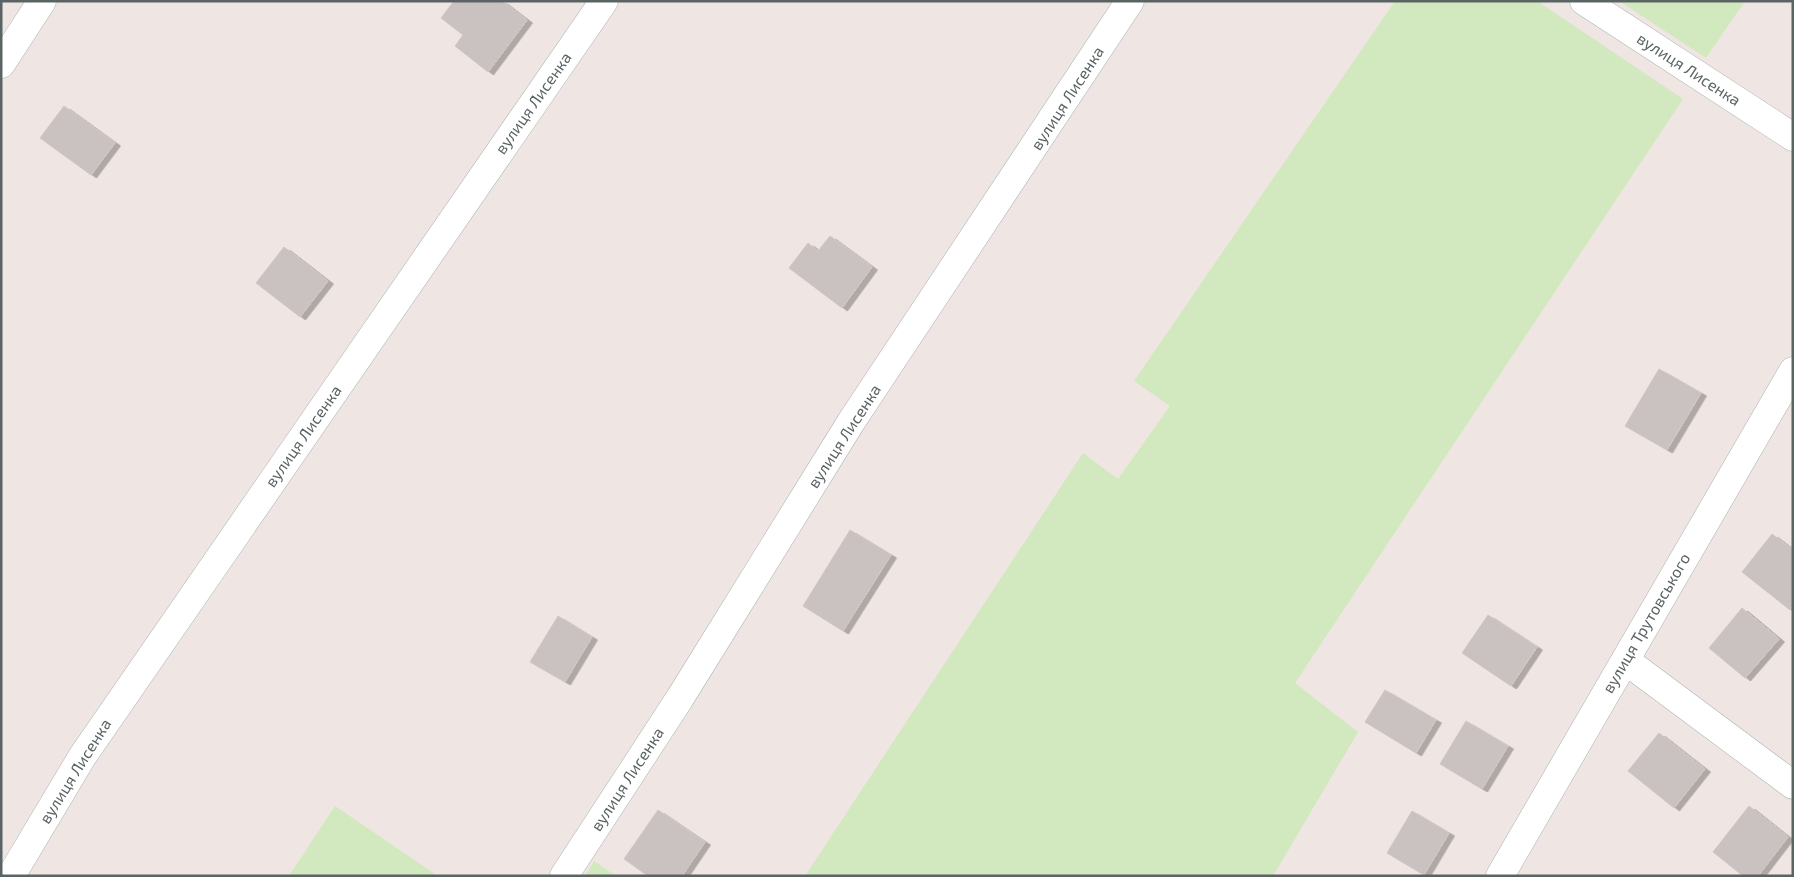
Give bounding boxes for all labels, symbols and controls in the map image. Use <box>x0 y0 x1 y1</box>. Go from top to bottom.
street label: вулиця Лисенка <box>1633 28 1745 110</box>
street label: вулиця Лисенка <box>1026 42 1108 154</box>
street label: вулиця Лисенка <box>490 48 576 158</box>
street label: вулиця Лисенка <box>803 380 885 492</box>
street label: вулиця Лисенка <box>260 381 346 491</box>
street label: вулиця Трутовського <box>1598 549 1694 697</box>
street label: вулиця Лисенка <box>35 715 115 827</box>
street label: вулиця Лисенка <box>586 723 668 835</box>

